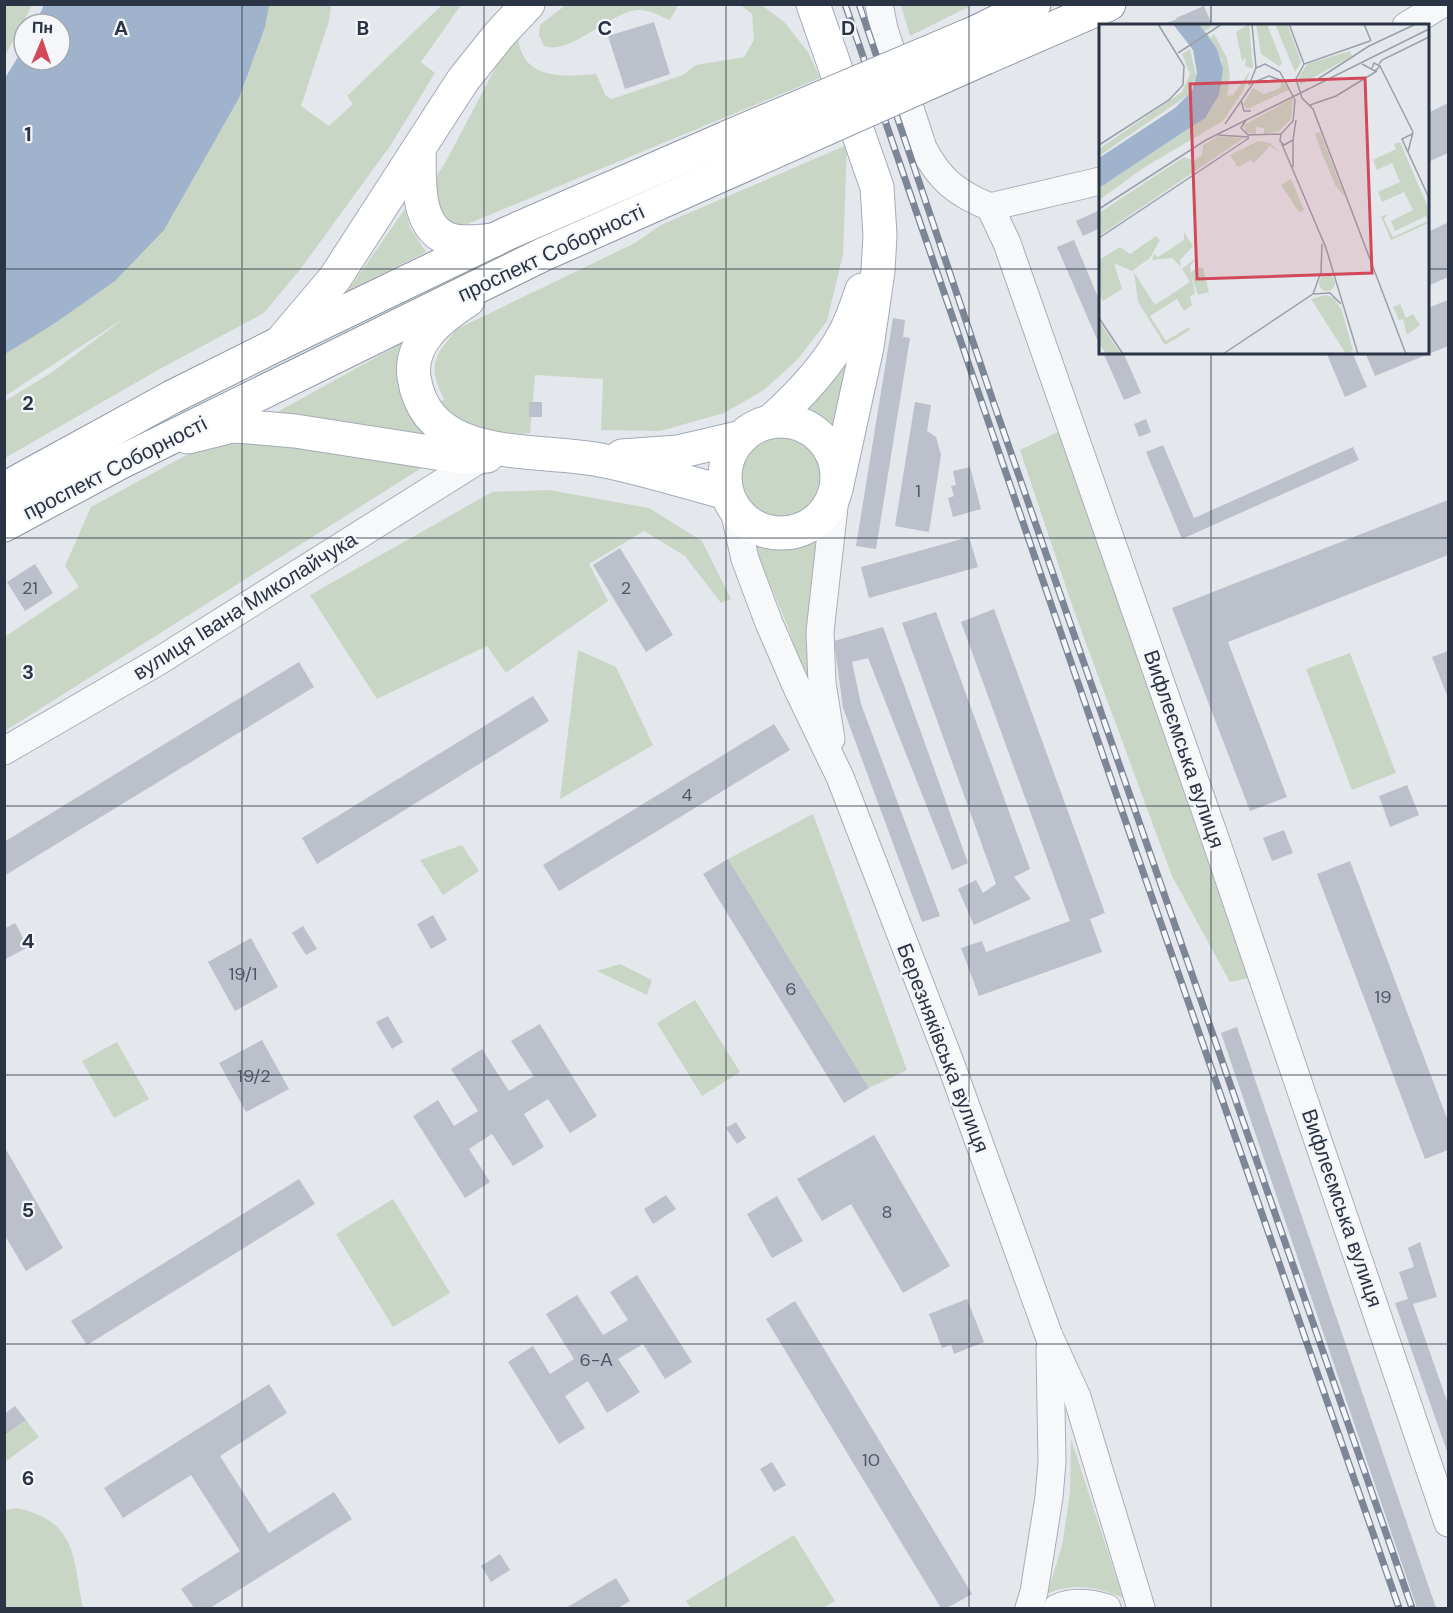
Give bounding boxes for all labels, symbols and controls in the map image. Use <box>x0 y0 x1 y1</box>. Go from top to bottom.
north arrow <box>12 12 72 72</box>
text: A <box>114 15 128 41</box>
text: B <box>357 15 369 41</box>
text: C <box>598 15 612 41</box>
text: D <box>841 15 855 41</box>
text: Пн <box>32 17 53 38</box>
inset map <box>1099 24 1429 354</box>
text: 1 <box>24 121 32 147</box>
street label: проспект Соборності <box>453 197 649 309</box>
text: 2 <box>22 390 34 416</box>
street label: проспект Соборності <box>18 409 212 527</box>
house number: 1 <box>915 479 921 503</box>
street label: вулиця Івана Миколайчука <box>128 525 363 687</box>
house number: 21 <box>22 576 38 600</box>
house number: 2 <box>621 576 631 600</box>
street label: Вифлеємська вулиця <box>1137 646 1231 852</box>
text: 3 <box>22 659 34 685</box>
house number: 4 <box>682 783 693 807</box>
text: 4 <box>22 928 35 954</box>
street label: Березняківська вулиця <box>890 939 996 1157</box>
house number: 19/1 <box>229 962 257 986</box>
house number: 6 <box>785 977 797 1001</box>
house number: 19 <box>1375 985 1391 1009</box>
house number: 19/2 <box>237 1064 271 1088</box>
street label: Вифлеємська вулиця <box>1295 1105 1389 1311</box>
text: 5 <box>22 1197 34 1223</box>
house number: 8 <box>882 1200 892 1224</box>
house number: 6-А <box>579 1348 613 1372</box>
house number: 10 <box>862 1448 880 1472</box>
text: 6 <box>22 1465 34 1491</box>

